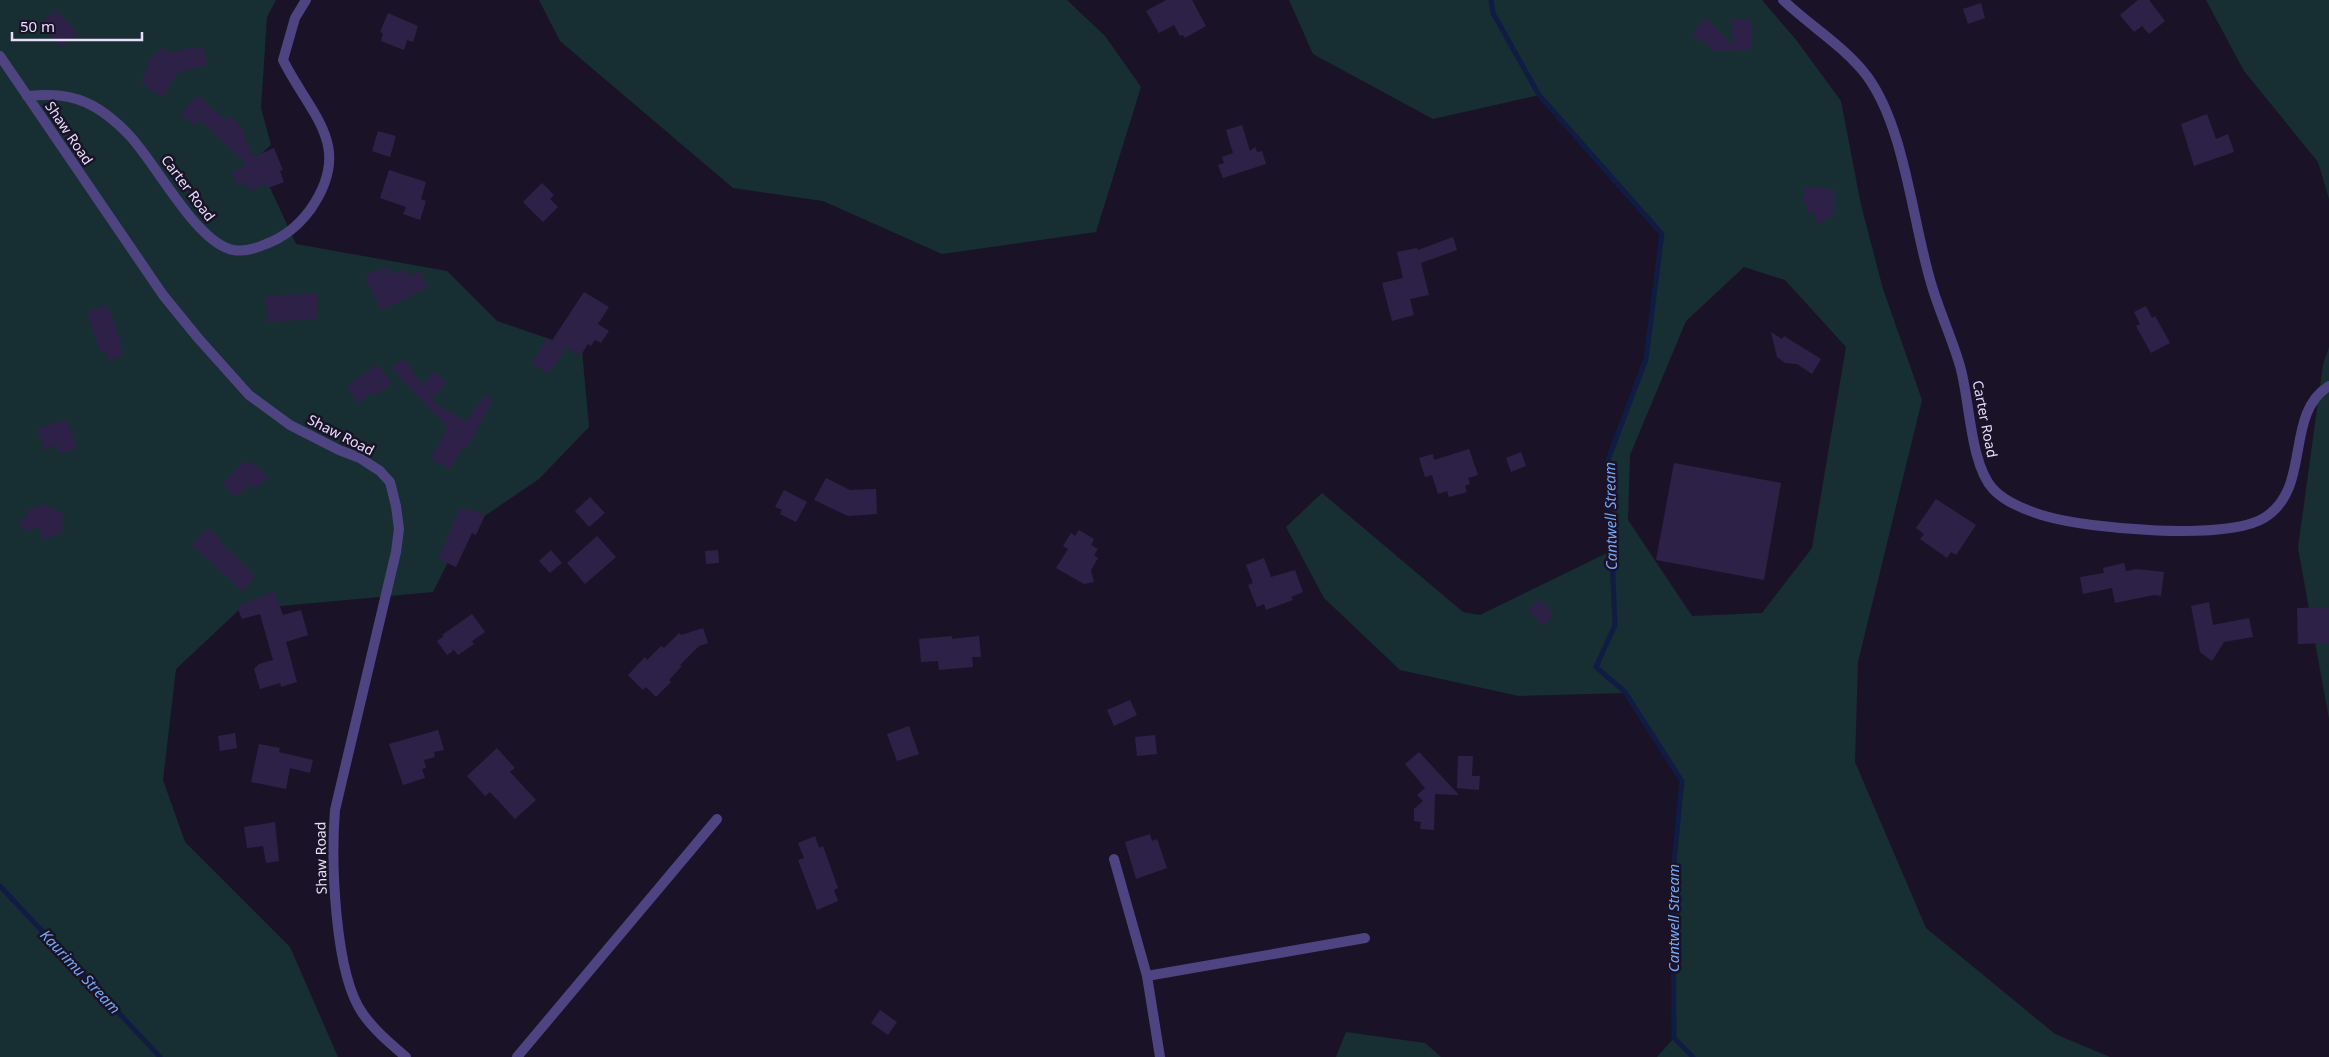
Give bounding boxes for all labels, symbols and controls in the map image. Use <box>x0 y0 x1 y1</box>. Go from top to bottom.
scale bar <box>12 10 142 42</box>
text: 50 m <box>20 16 55 36</box>
street label: Shaw Road <box>41 97 98 168</box>
street label: Carter Road <box>157 151 220 225</box>
street label: Carter Road <box>1969 379 2002 459</box>
street label: Shaw Road <box>305 410 378 459</box>
water label: Cantwell Stream <box>1599 462 1621 570</box>
street label: Shaw Road <box>310 822 331 894</box>
water label: Cantwell Stream <box>1663 864 1683 972</box>
water label: Kaurimu Stream <box>36 925 125 1018</box>

